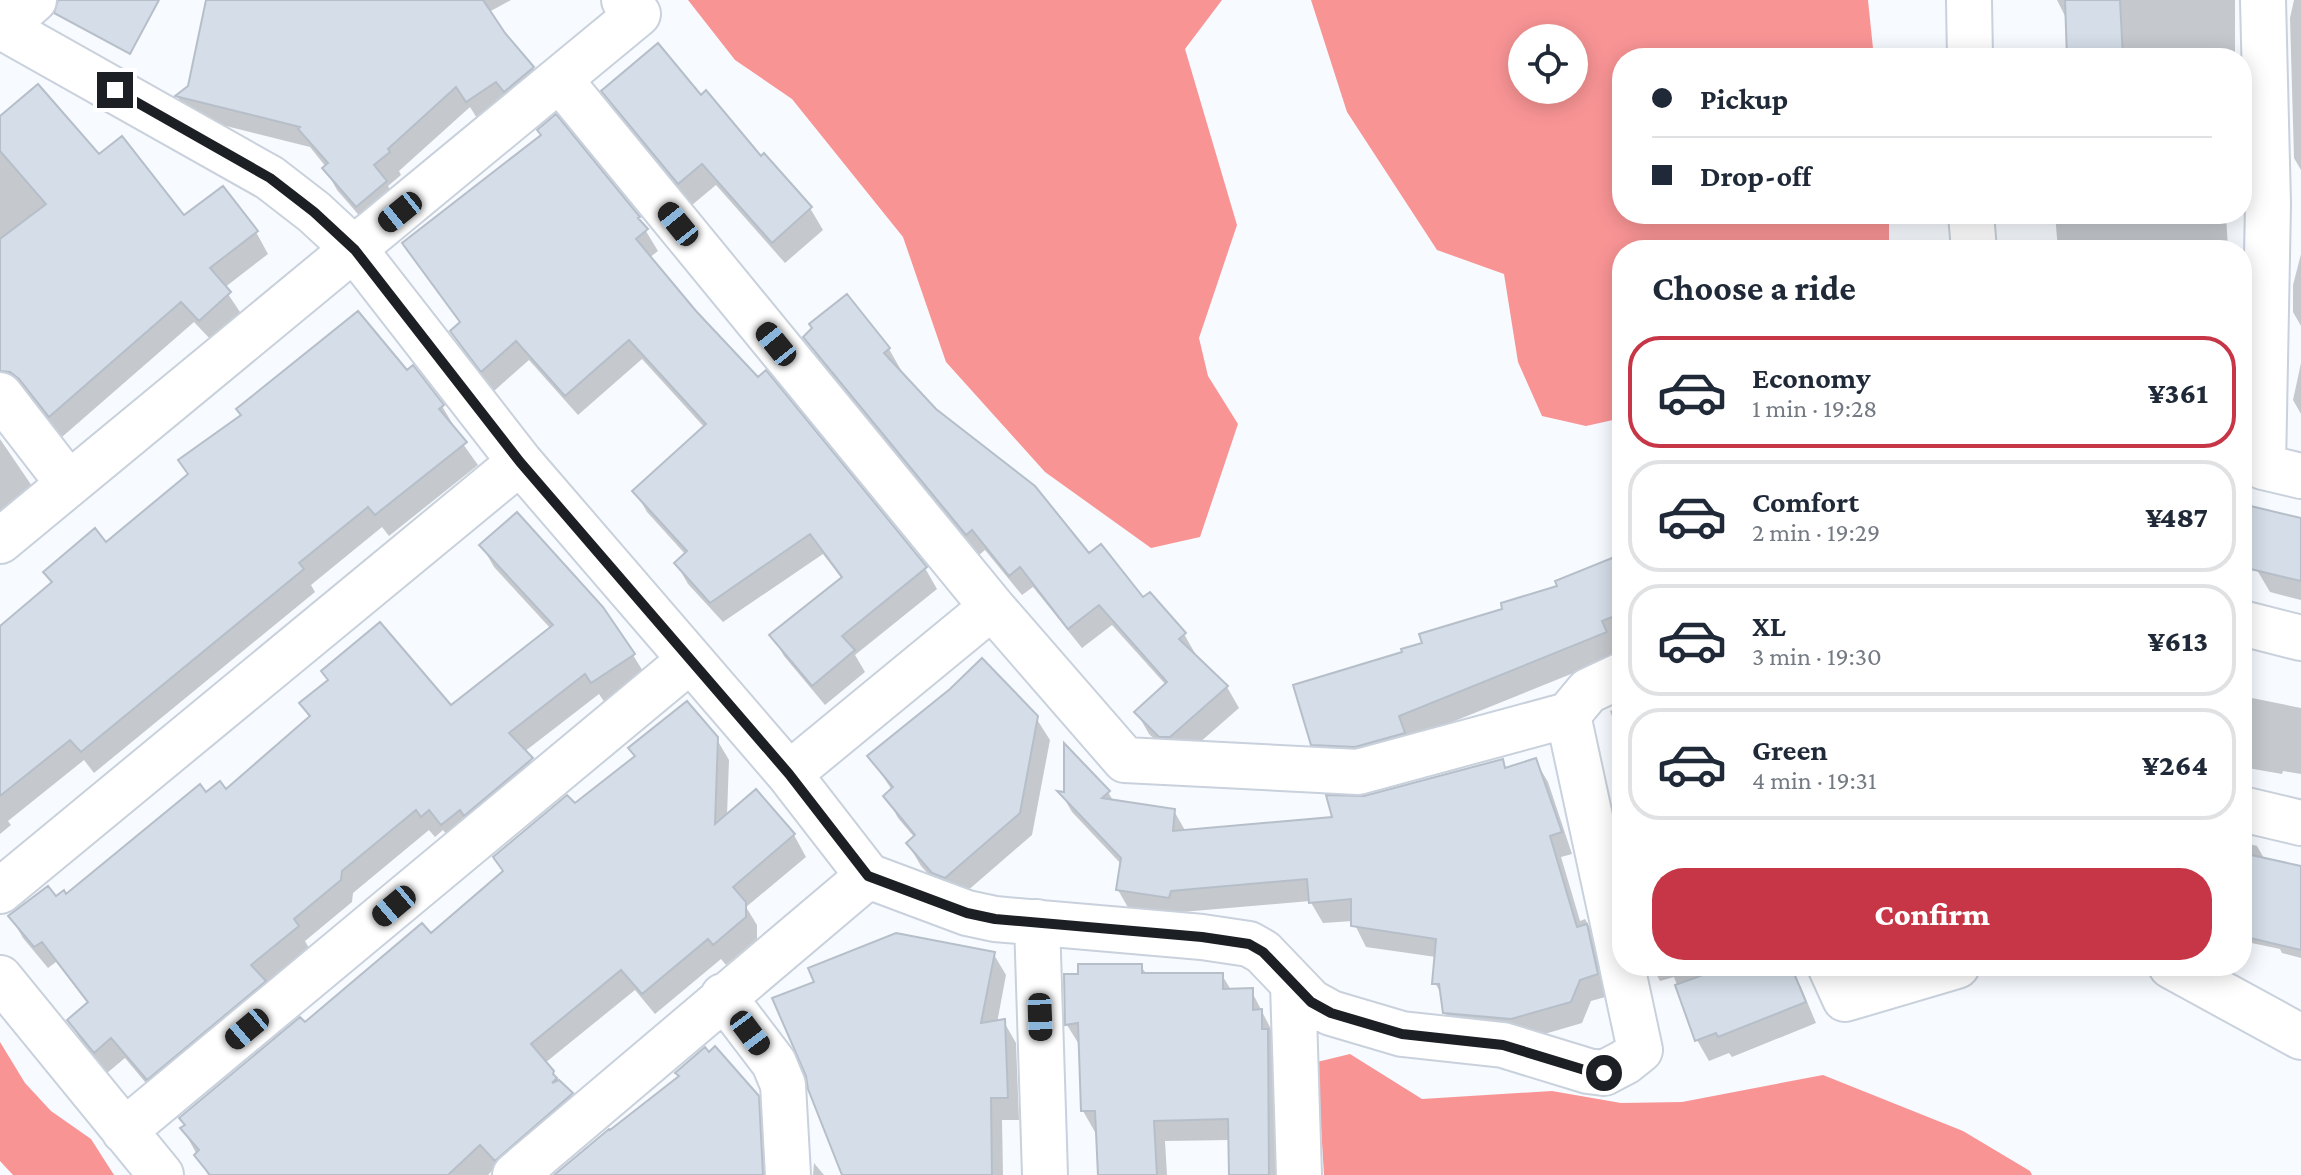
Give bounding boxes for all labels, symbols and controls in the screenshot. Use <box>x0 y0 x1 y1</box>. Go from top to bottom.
map controls <box>1508 24 1588 104</box>
button: locate <box>1508 24 1588 104</box>
route end <box>97 72 133 108</box>
text: Pickup <box>1700 82 1788 115</box>
text: Drop-off <box>1700 159 1811 192</box>
car <box>374 188 426 236</box>
car <box>654 198 702 250</box>
text: Choose a ride <box>1652 268 1856 308</box>
car <box>752 318 800 370</box>
icon: car <box>1656 356 1728 428</box>
text: Economy <box>1752 361 1871 394</box>
text: ¥361 <box>2148 376 2208 409</box>
text: 1 min · 19:28 <box>1752 394 1877 423</box>
icon: car <box>1656 480 1728 552</box>
text: Comfort <box>1752 485 1859 518</box>
text: ¥487 <box>2145 500 2208 533</box>
text: 2 min · 19:29 <box>1752 518 1880 547</box>
icon: car <box>1656 604 1728 676</box>
text: XL <box>1752 609 1786 642</box>
text: ¥613 <box>2148 624 2208 657</box>
text: 3 min · 19:30 <box>1752 642 1882 671</box>
icon: car <box>1656 728 1728 800</box>
text: Green <box>1752 733 1828 766</box>
text: ¥264 <box>2142 748 2208 781</box>
text: 4 min · 19:31 <box>1752 766 1877 795</box>
button: Confirm <box>1652 868 2212 960</box>
car <box>368 881 420 931</box>
car <box>1027 993 1053 1041</box>
car <box>221 1004 273 1054</box>
car <box>726 1007 774 1059</box>
route start <box>1586 1055 1622 1091</box>

